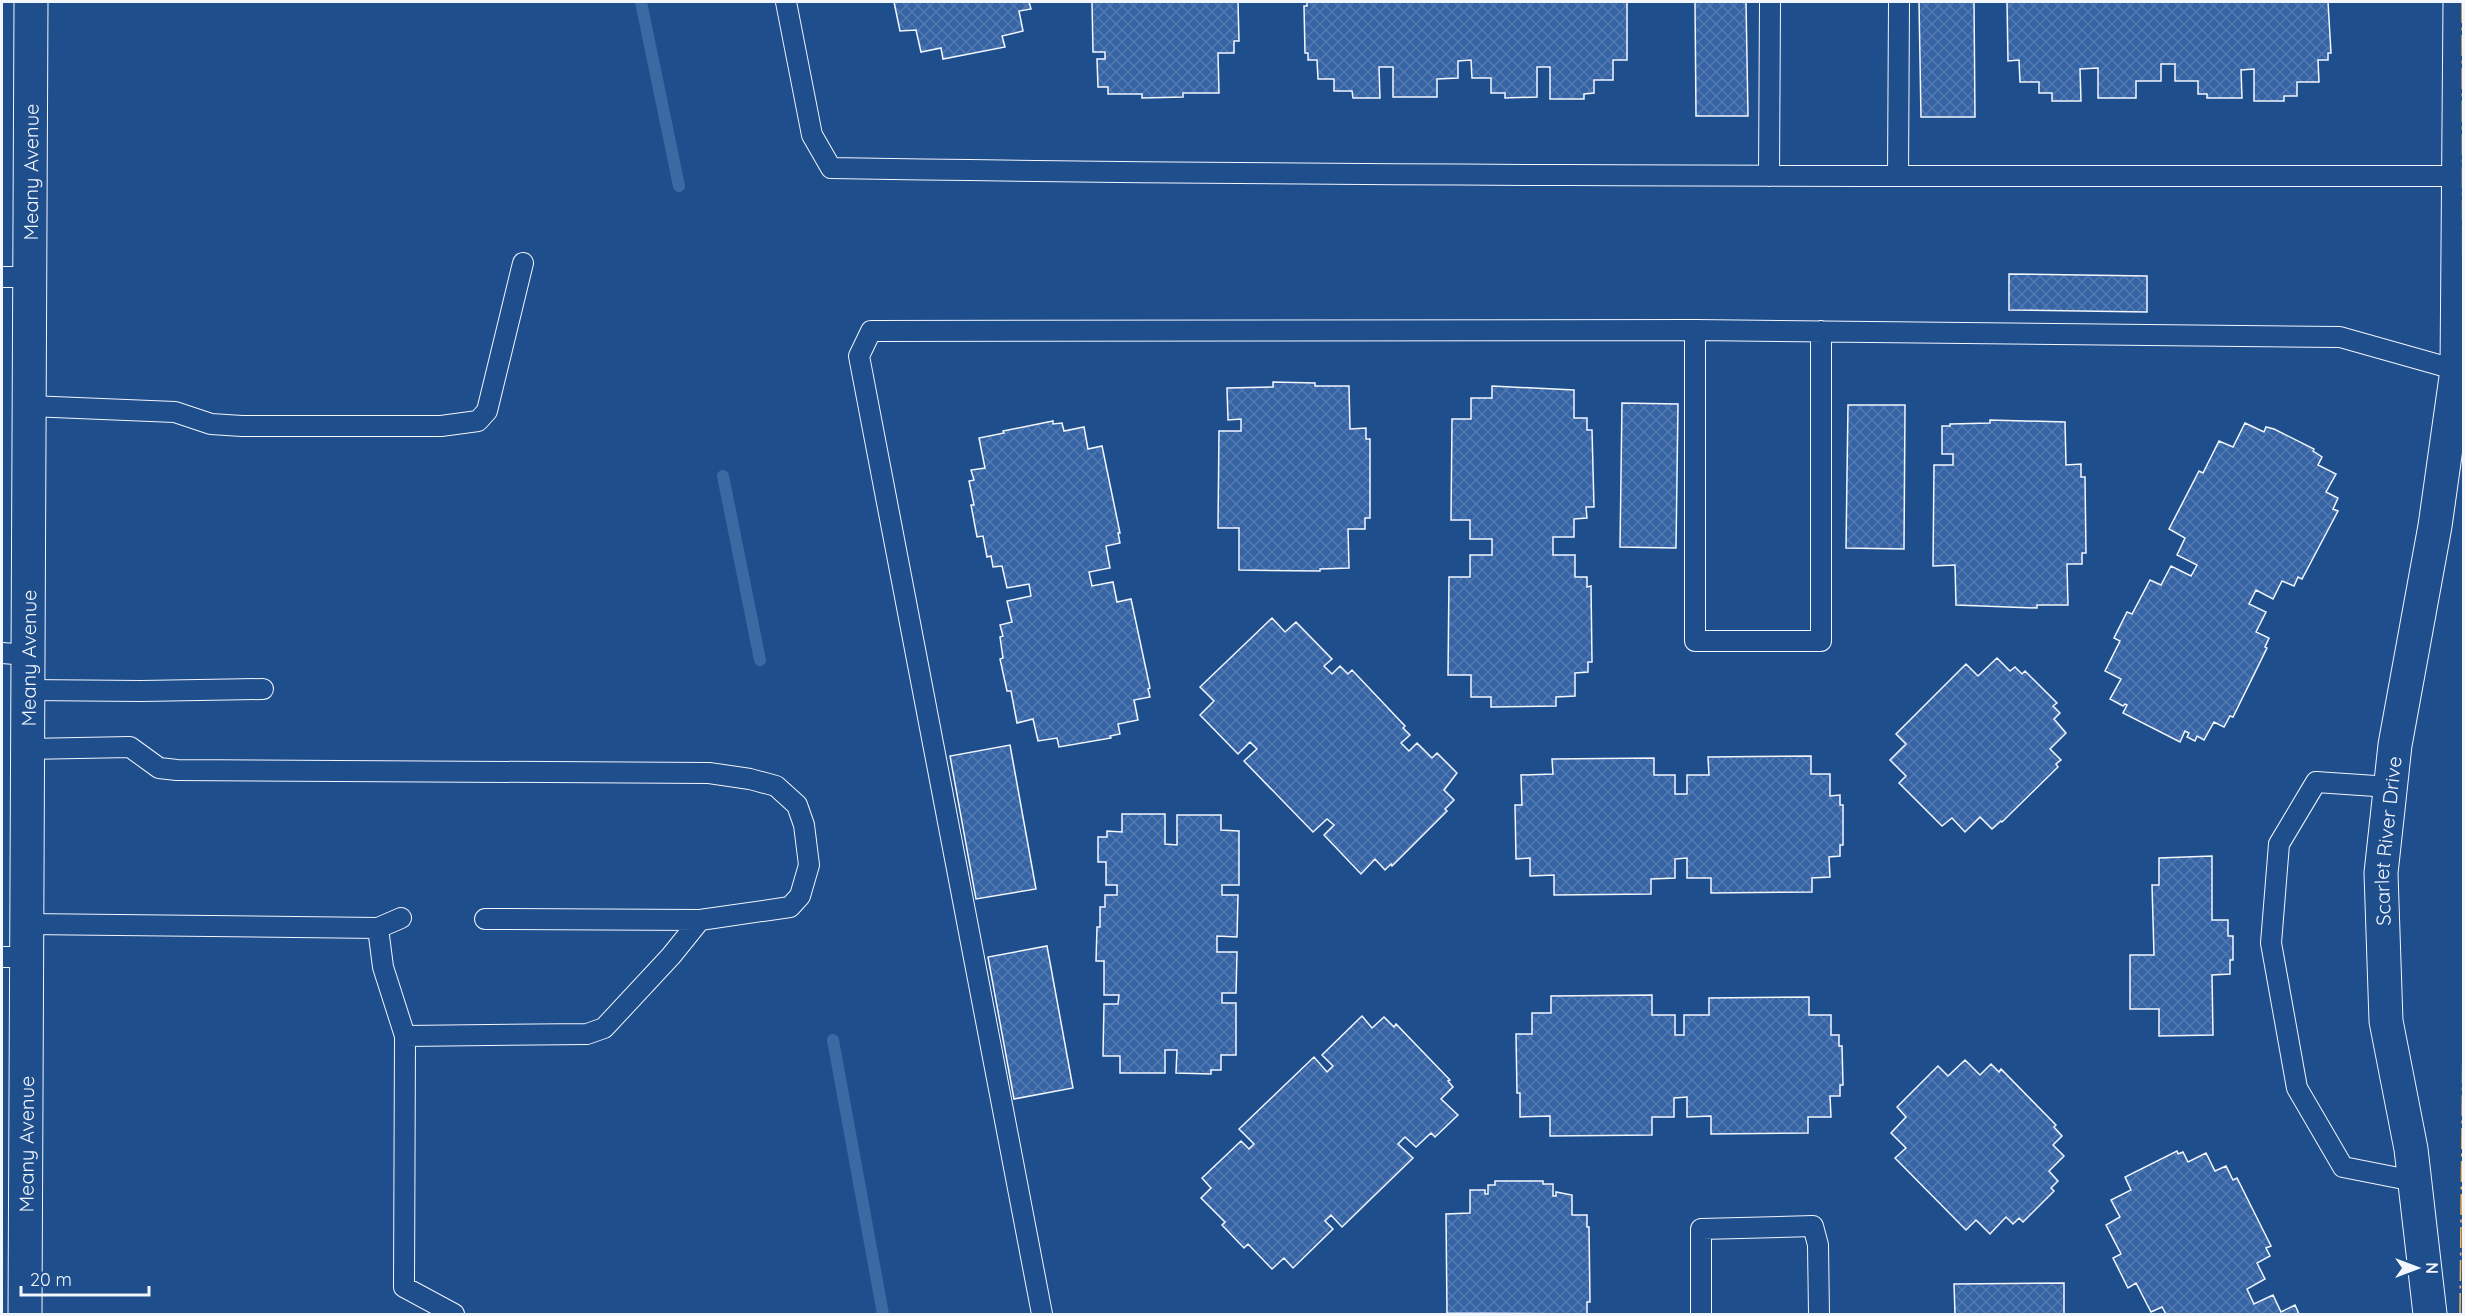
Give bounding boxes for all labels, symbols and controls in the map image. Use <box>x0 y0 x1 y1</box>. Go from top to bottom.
street label: Meany Avenue <box>17 104 43 240</box>
street label: Meany Avenue <box>15 590 41 726</box>
street label: Scarlet River Drive <box>2368 755 2406 926</box>
street label: Meany Avenue <box>13 1076 39 1212</box>
north arrow <box>2387 1238 2447 1298</box>
scale bar <box>21 1259 148 1297</box>
text: N <box>2422 1262 2442 1274</box>
text: 20 m <box>30 1268 72 1291</box>

